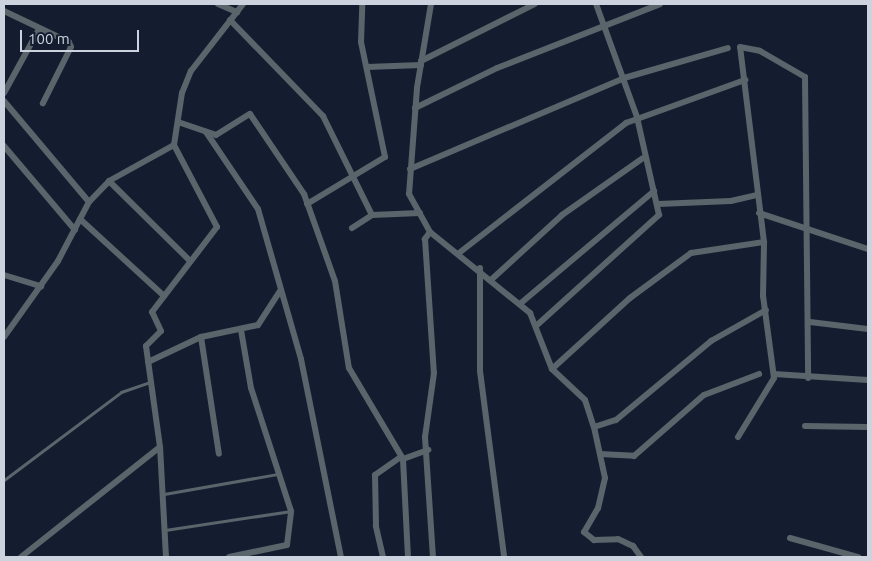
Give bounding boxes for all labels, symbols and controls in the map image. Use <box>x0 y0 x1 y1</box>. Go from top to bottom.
scale bar <box>22 20 141 52</box>
text: 100 m <box>28 30 70 47</box>

